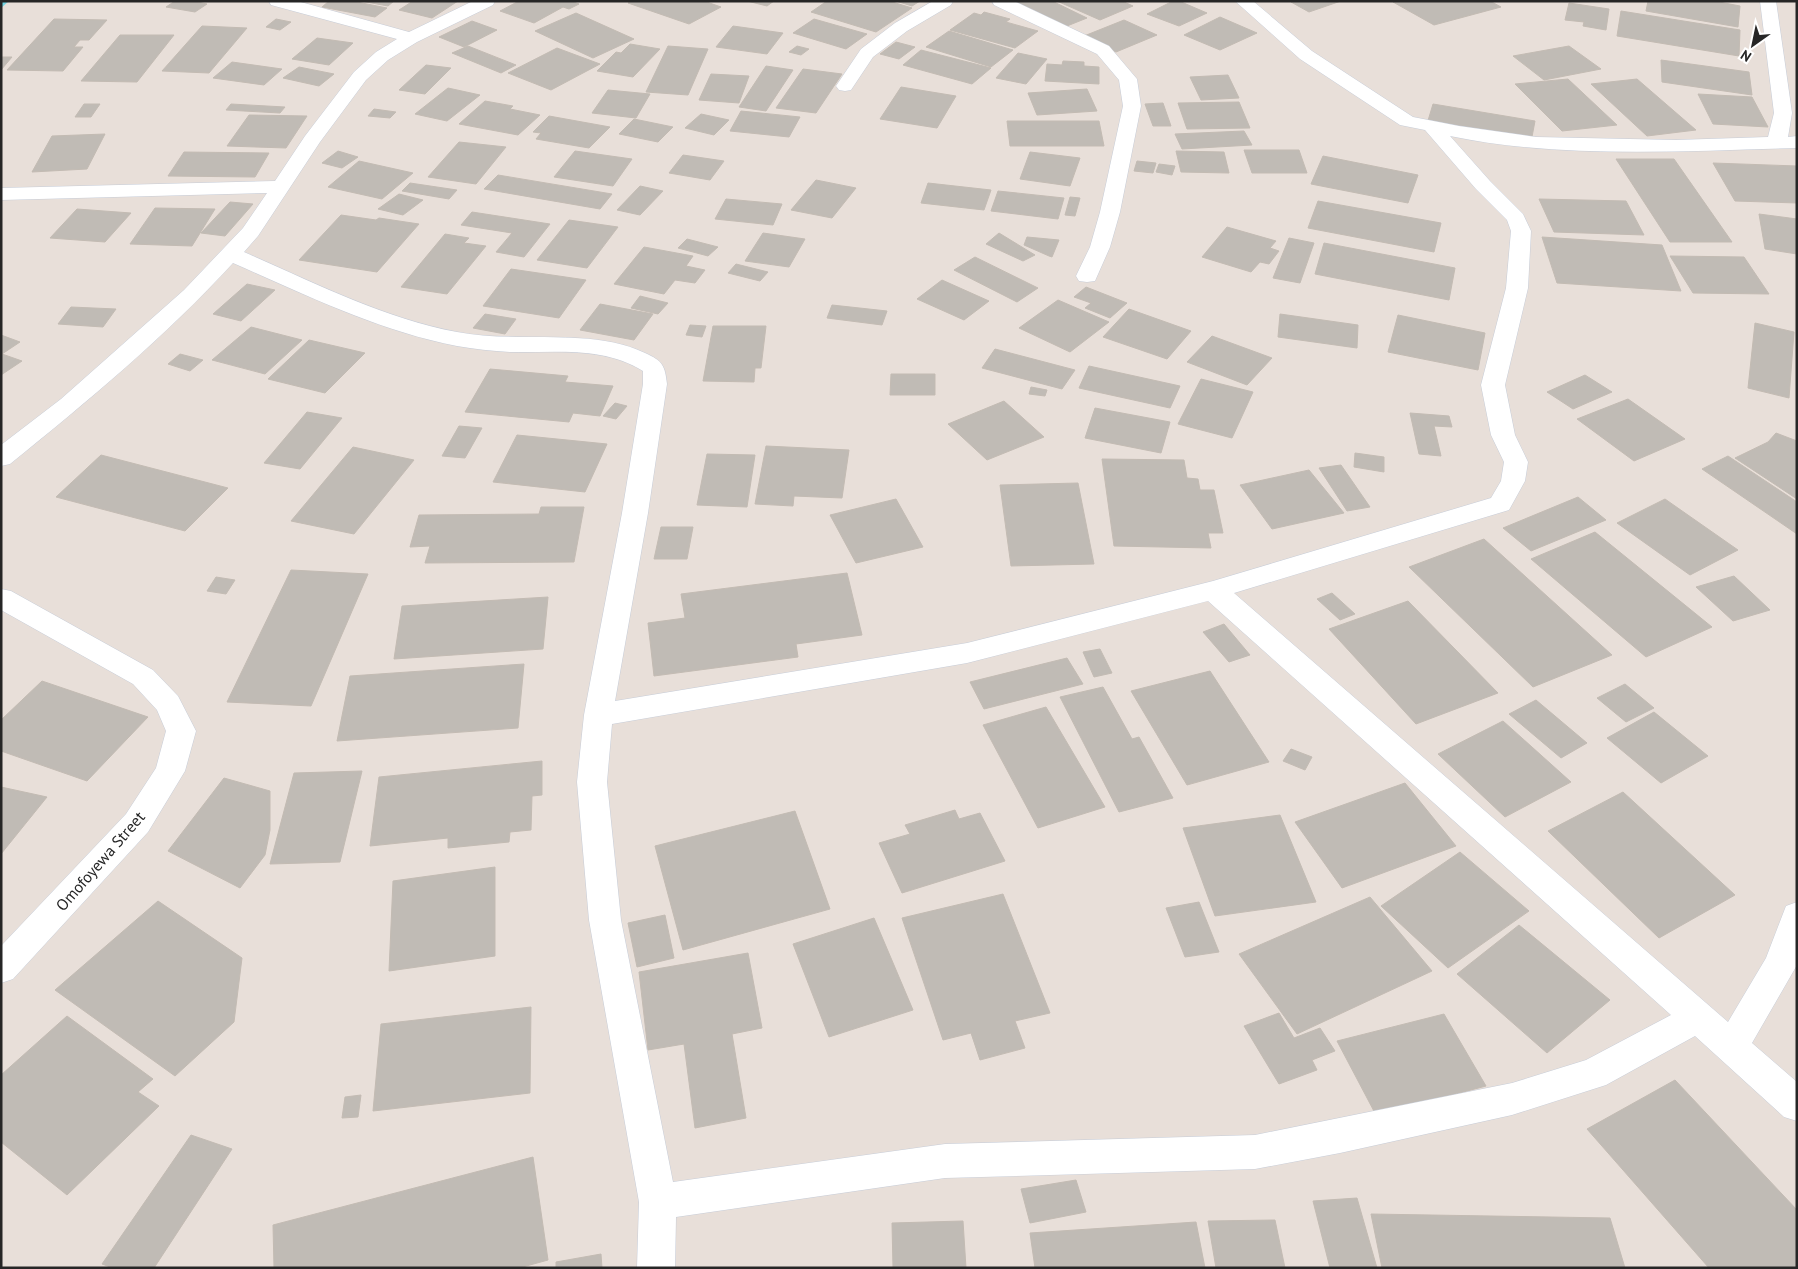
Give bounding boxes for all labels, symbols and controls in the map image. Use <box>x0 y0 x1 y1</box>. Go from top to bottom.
north arrow <box>1728 20 1778 70</box>
text: N <box>1737 46 1755 66</box>
street label: Omofoyewa Street <box>51 807 149 915</box>

